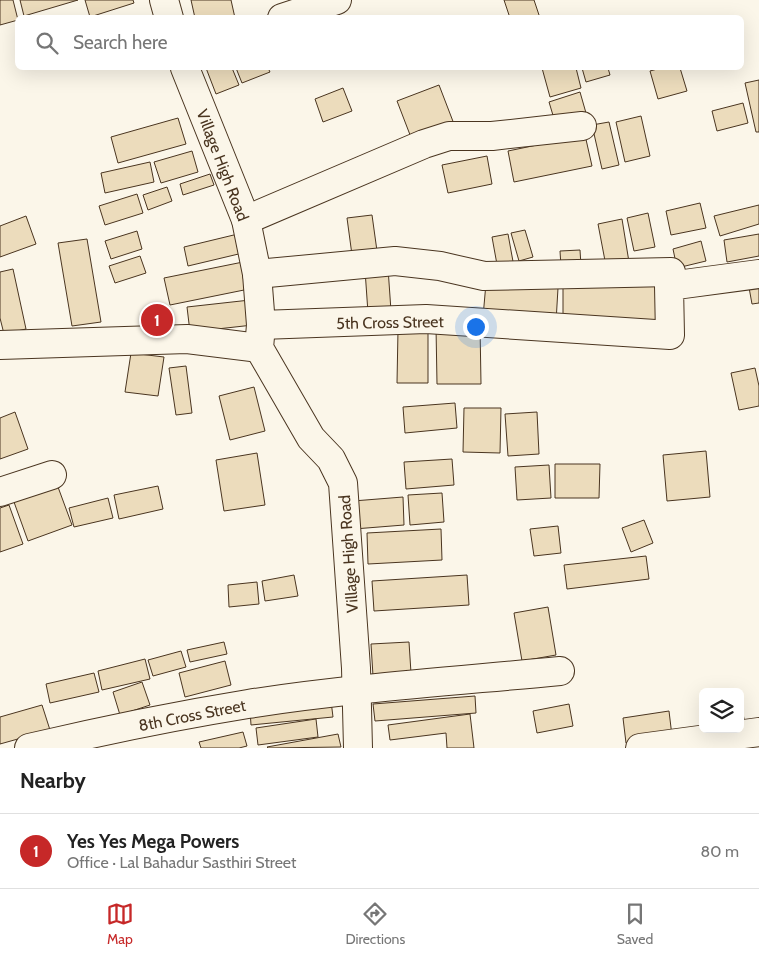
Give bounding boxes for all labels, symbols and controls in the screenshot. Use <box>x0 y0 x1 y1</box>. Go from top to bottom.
search box <box>15 15 744 70</box>
icon: search <box>33 29 61 57</box>
text: Search here <box>73 31 167 54</box>
street label: Village High Road <box>192 107 253 224</box>
pin: 1 <box>141 301 173 339</box>
street label: 5th Cross Street <box>336 312 445 333</box>
your location <box>463 314 489 340</box>
street label: Village High Road <box>335 494 362 614</box>
map controls <box>699 688 744 733</box>
button: layers <box>699 688 744 733</box>
street label: 8th Cross Street <box>137 696 248 735</box>
text: Nearby <box>20 768 86 793</box>
text: Yes Yes Mega Powers <box>67 830 239 853</box>
text: 1 <box>33 842 39 861</box>
text: 80 m <box>701 842 739 861</box>
text: Office · Lal Bahadur Sasthiri Street <box>67 853 296 872</box>
tab: Map <box>106 900 134 948</box>
tab: Directions <box>345 900 405 948</box>
tab: Saved <box>617 900 653 948</box>

